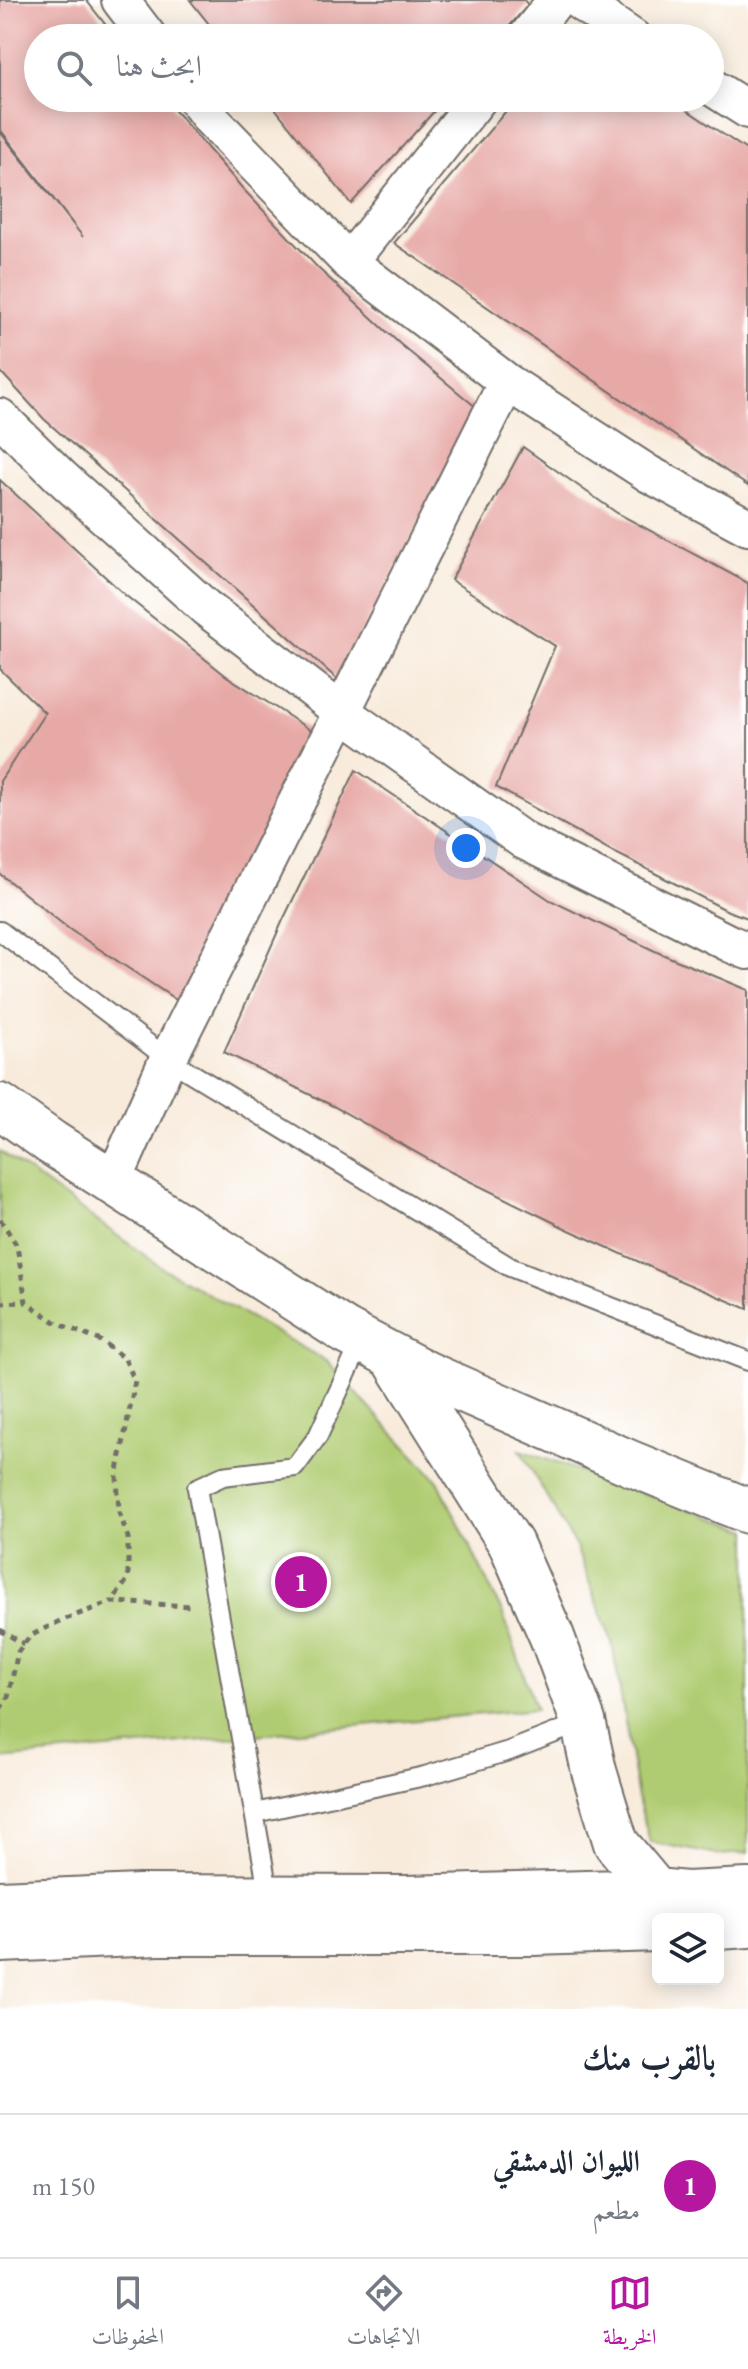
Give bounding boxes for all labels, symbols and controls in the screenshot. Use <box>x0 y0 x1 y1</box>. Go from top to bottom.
search box <box>24 24 724 112</box>
icon: search <box>52 46 96 90</box>
text: ابحث هنا <box>116 46 202 85</box>
your location <box>446 828 486 868</box>
pin: 1 <box>275 1552 327 1612</box>
map controls <box>652 1913 724 1985</box>
button: layers <box>652 1913 724 1985</box>
text: بالقرب منك <box>582 2035 716 2079</box>
text: الليوان الدمشقي <box>493 2141 640 2180</box>
text: 150 m <box>32 2169 95 2203</box>
text: 1 <box>683 2169 697 2203</box>
text: مطعم <box>592 2193 640 2227</box>
tab: المحفوظات <box>91 2271 164 2358</box>
tab: الاتجاهات <box>347 2271 420 2358</box>
tab: الخريطة <box>603 2271 657 2358</box>

